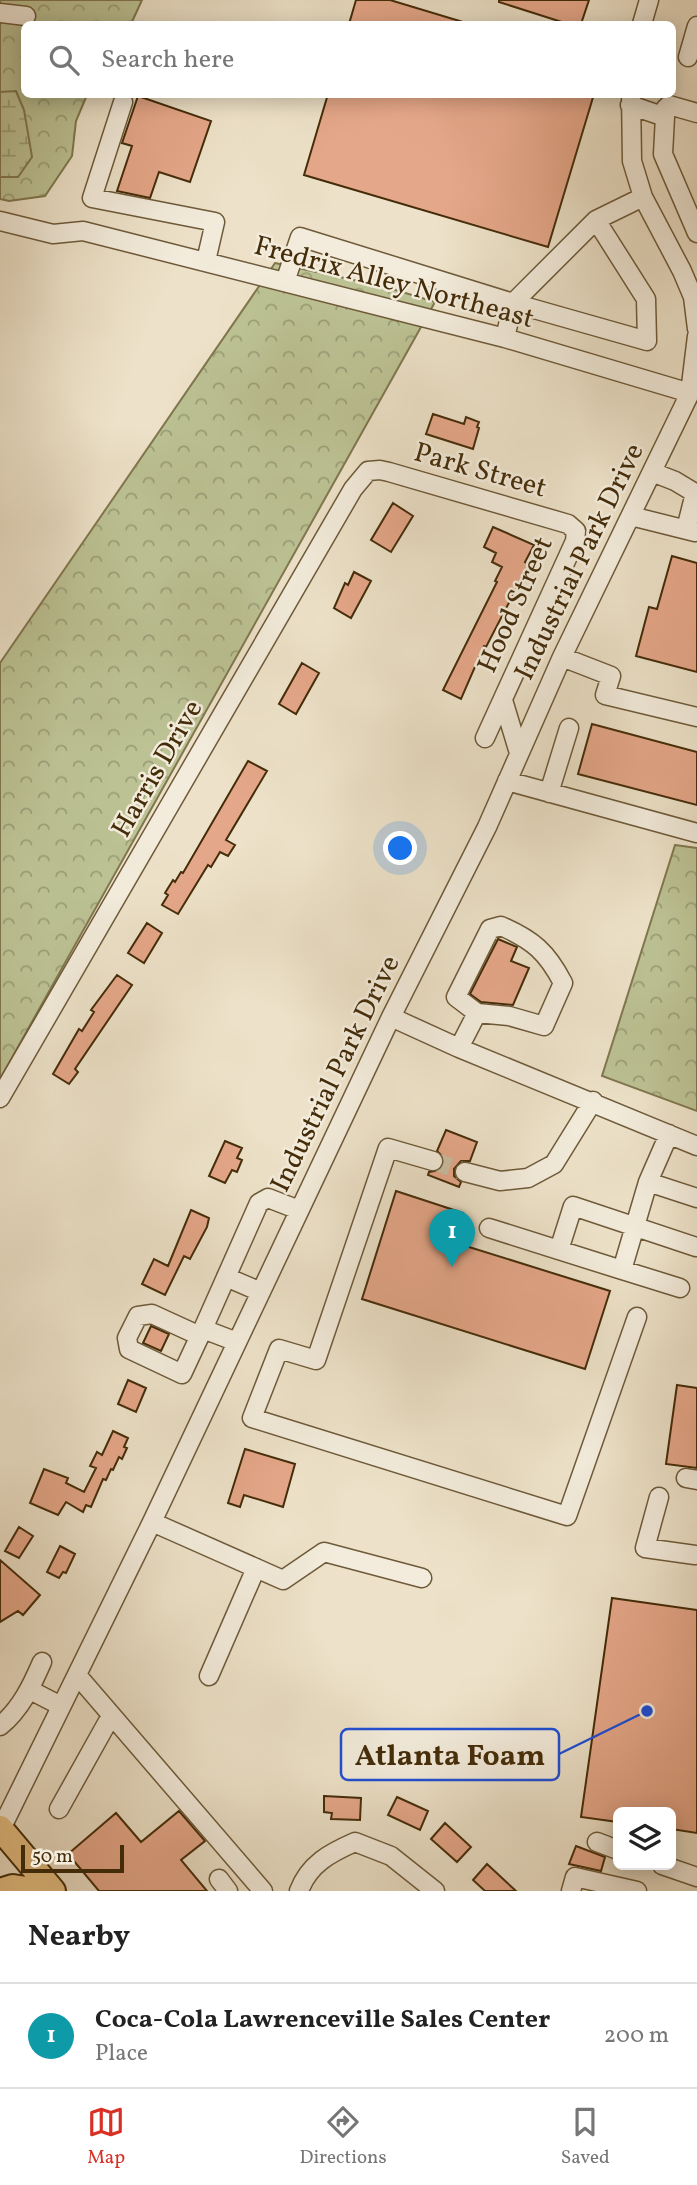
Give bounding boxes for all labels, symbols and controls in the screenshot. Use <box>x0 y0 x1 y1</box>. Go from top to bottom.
search box <box>21 21 676 98</box>
icon: search <box>45 41 83 79</box>
text: Search here <box>101 42 234 78</box>
street label: Fredrix Alley Northeast <box>250 227 538 339</box>
street label: Park Street <box>409 433 551 509</box>
street label: Industrial Park Drive <box>506 437 654 687</box>
street label: Hood Street <box>469 531 563 679</box>
street label: Harris Drive <box>103 693 213 845</box>
your location <box>383 831 417 865</box>
street label: Industrial Park Drive <box>262 949 410 1199</box>
pin: 1 <box>429 1209 475 1267</box>
callout: Atlanta Foam <box>341 1729 559 1780</box>
text: Atlanta Foam <box>355 1736 545 1778</box>
map controls <box>613 1807 676 1870</box>
button: layers <box>613 1807 676 1870</box>
scale bar <box>21 1842 124 1874</box>
text: 50 m <box>32 1844 73 1870</box>
text: Nearby <box>28 1916 130 1958</box>
text: Coca-Cola Lawrenceville Sales Center <box>95 2002 550 2038</box>
text: 1 <box>46 2020 56 2052</box>
text: 200 m <box>604 2020 669 2052</box>
text: Place <box>95 2038 148 2070</box>
tab: Map <box>87 2103 125 2171</box>
tab: Directions <box>300 2103 387 2171</box>
tab: Saved <box>561 2103 610 2171</box>

